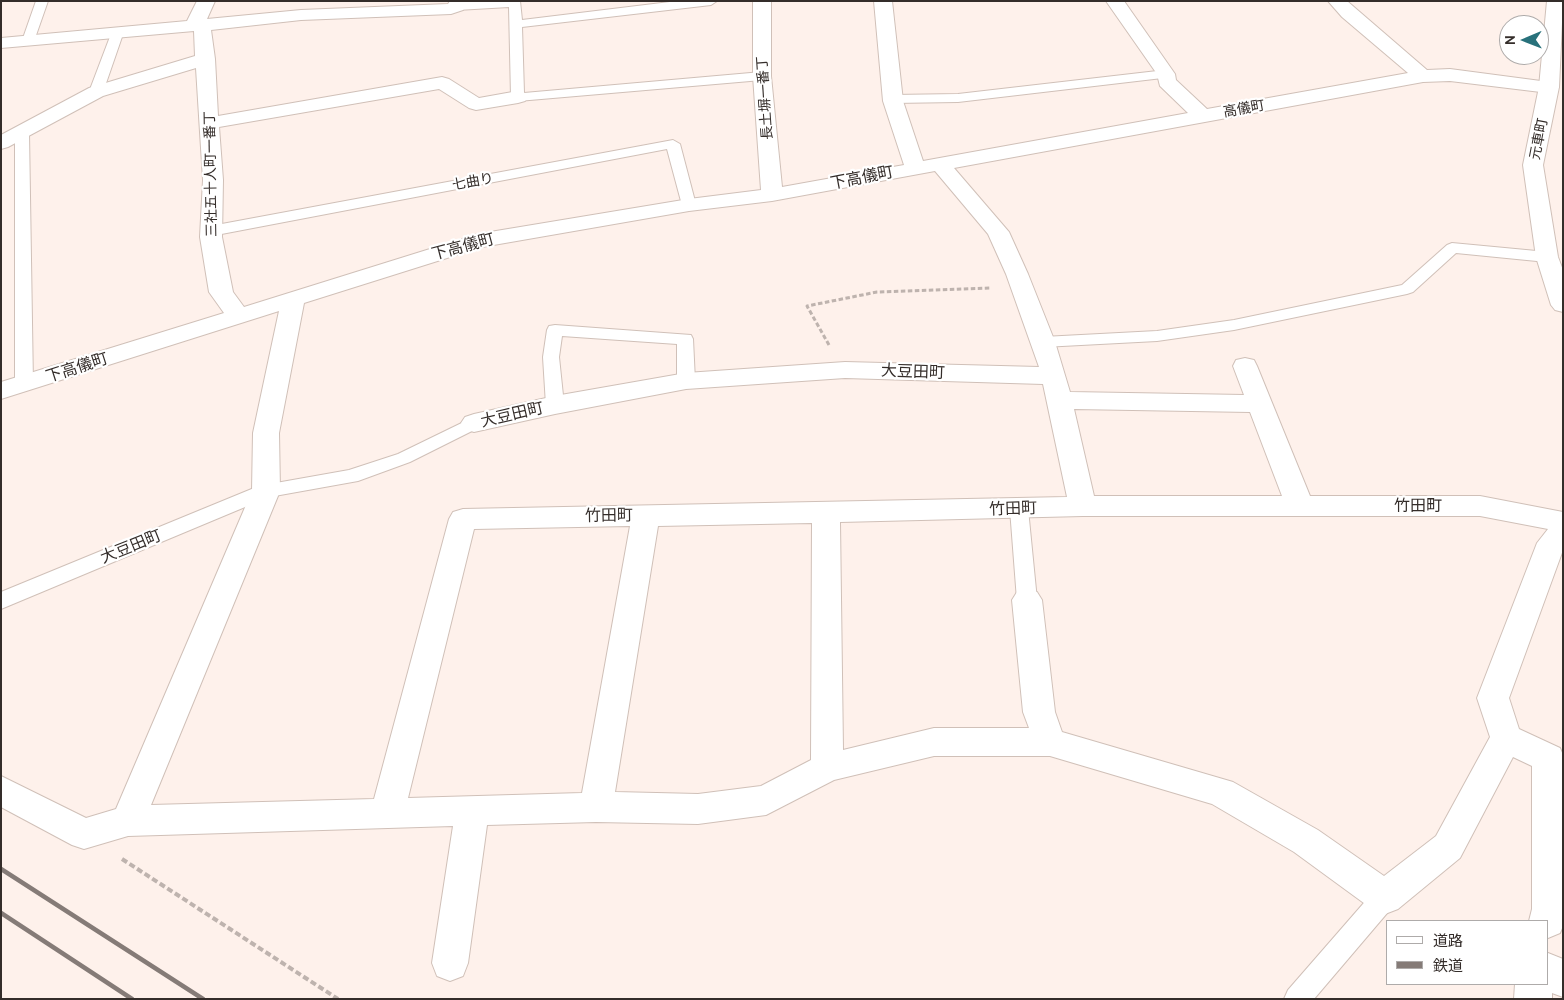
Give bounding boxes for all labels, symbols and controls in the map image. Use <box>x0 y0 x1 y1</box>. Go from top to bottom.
north arrow <box>1499 15 1549 65</box>
text: N <box>1501 35 1519 45</box>
street label: 長土塀一番丁 <box>754 56 776 140</box>
street label: 高儀町 <box>1222 97 1266 121</box>
street label: 三社五十人町一番丁 <box>202 111 220 237</box>
street label: 元車町 <box>1527 117 1551 161</box>
street label: 下高儀町 <box>829 162 895 194</box>
street label: 七曲り <box>451 170 495 194</box>
street label: 下高儀町 <box>430 229 496 265</box>
street label: 下高儀町 <box>44 349 110 387</box>
street label: 大豆田町 <box>881 361 945 383</box>
street label: 大豆田町 <box>479 398 545 432</box>
street label: 竹田町 <box>1394 496 1442 516</box>
street label: 竹田町 <box>989 499 1037 519</box>
street label: 竹田町 <box>585 506 633 526</box>
street label: 大豆田町 <box>98 526 164 568</box>
legend <box>1386 920 1549 985</box>
text: 道路 <box>1433 932 1463 950</box>
text: 鉄道 <box>1433 957 1463 975</box>

